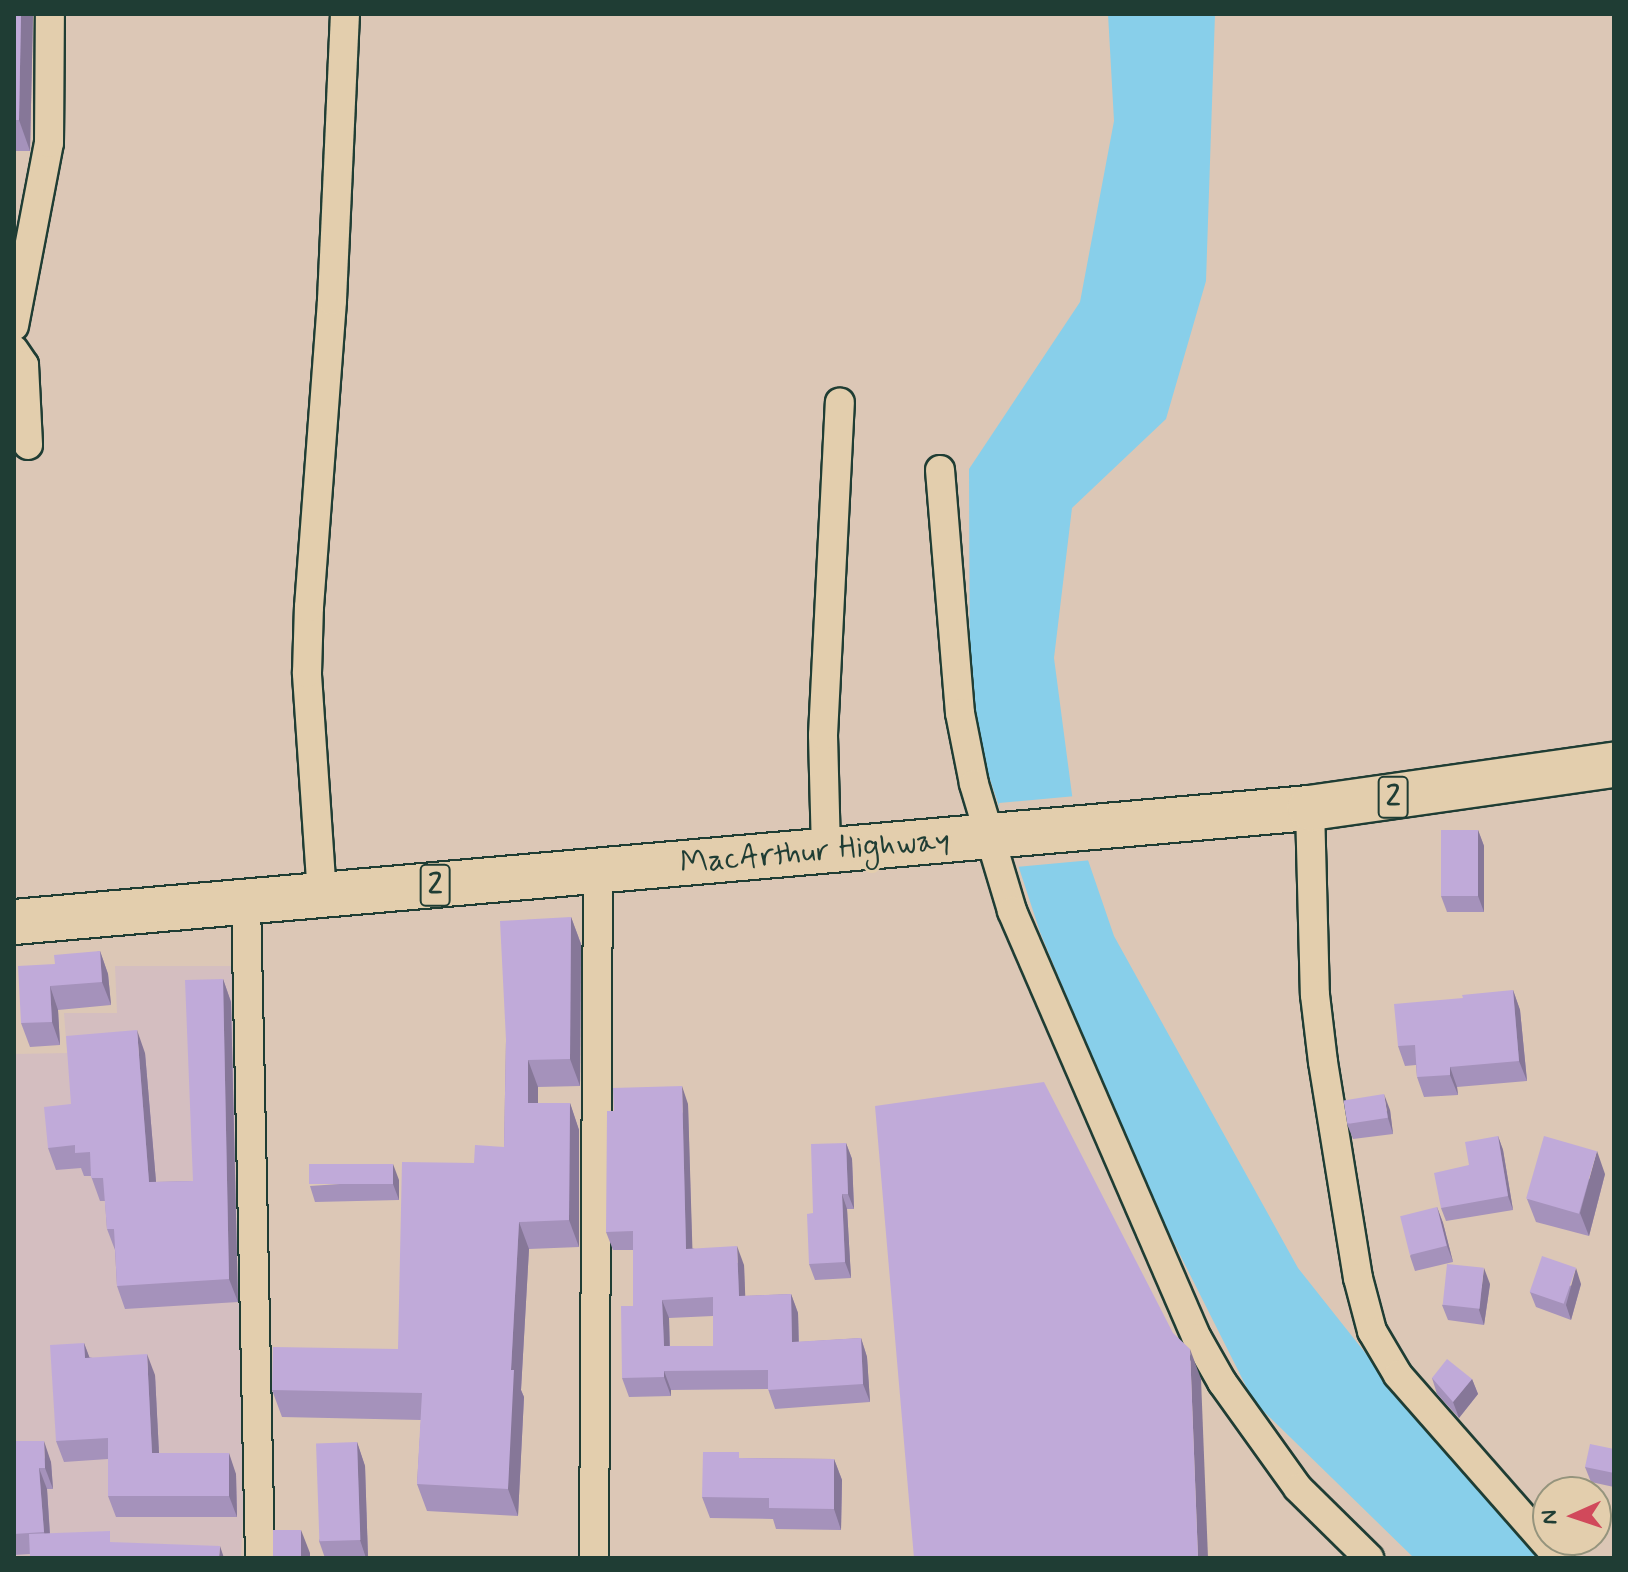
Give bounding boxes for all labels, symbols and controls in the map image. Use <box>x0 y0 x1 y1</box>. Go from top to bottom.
road number: 2 <box>1377 771 1409 823</box>
street label: MacArthur Highway <box>679 821 951 883</box>
road number: 2 <box>419 859 451 911</box>
north arrow <box>1532 1476 1612 1556</box>
text: N <box>1536 1509 1564 1525</box>

